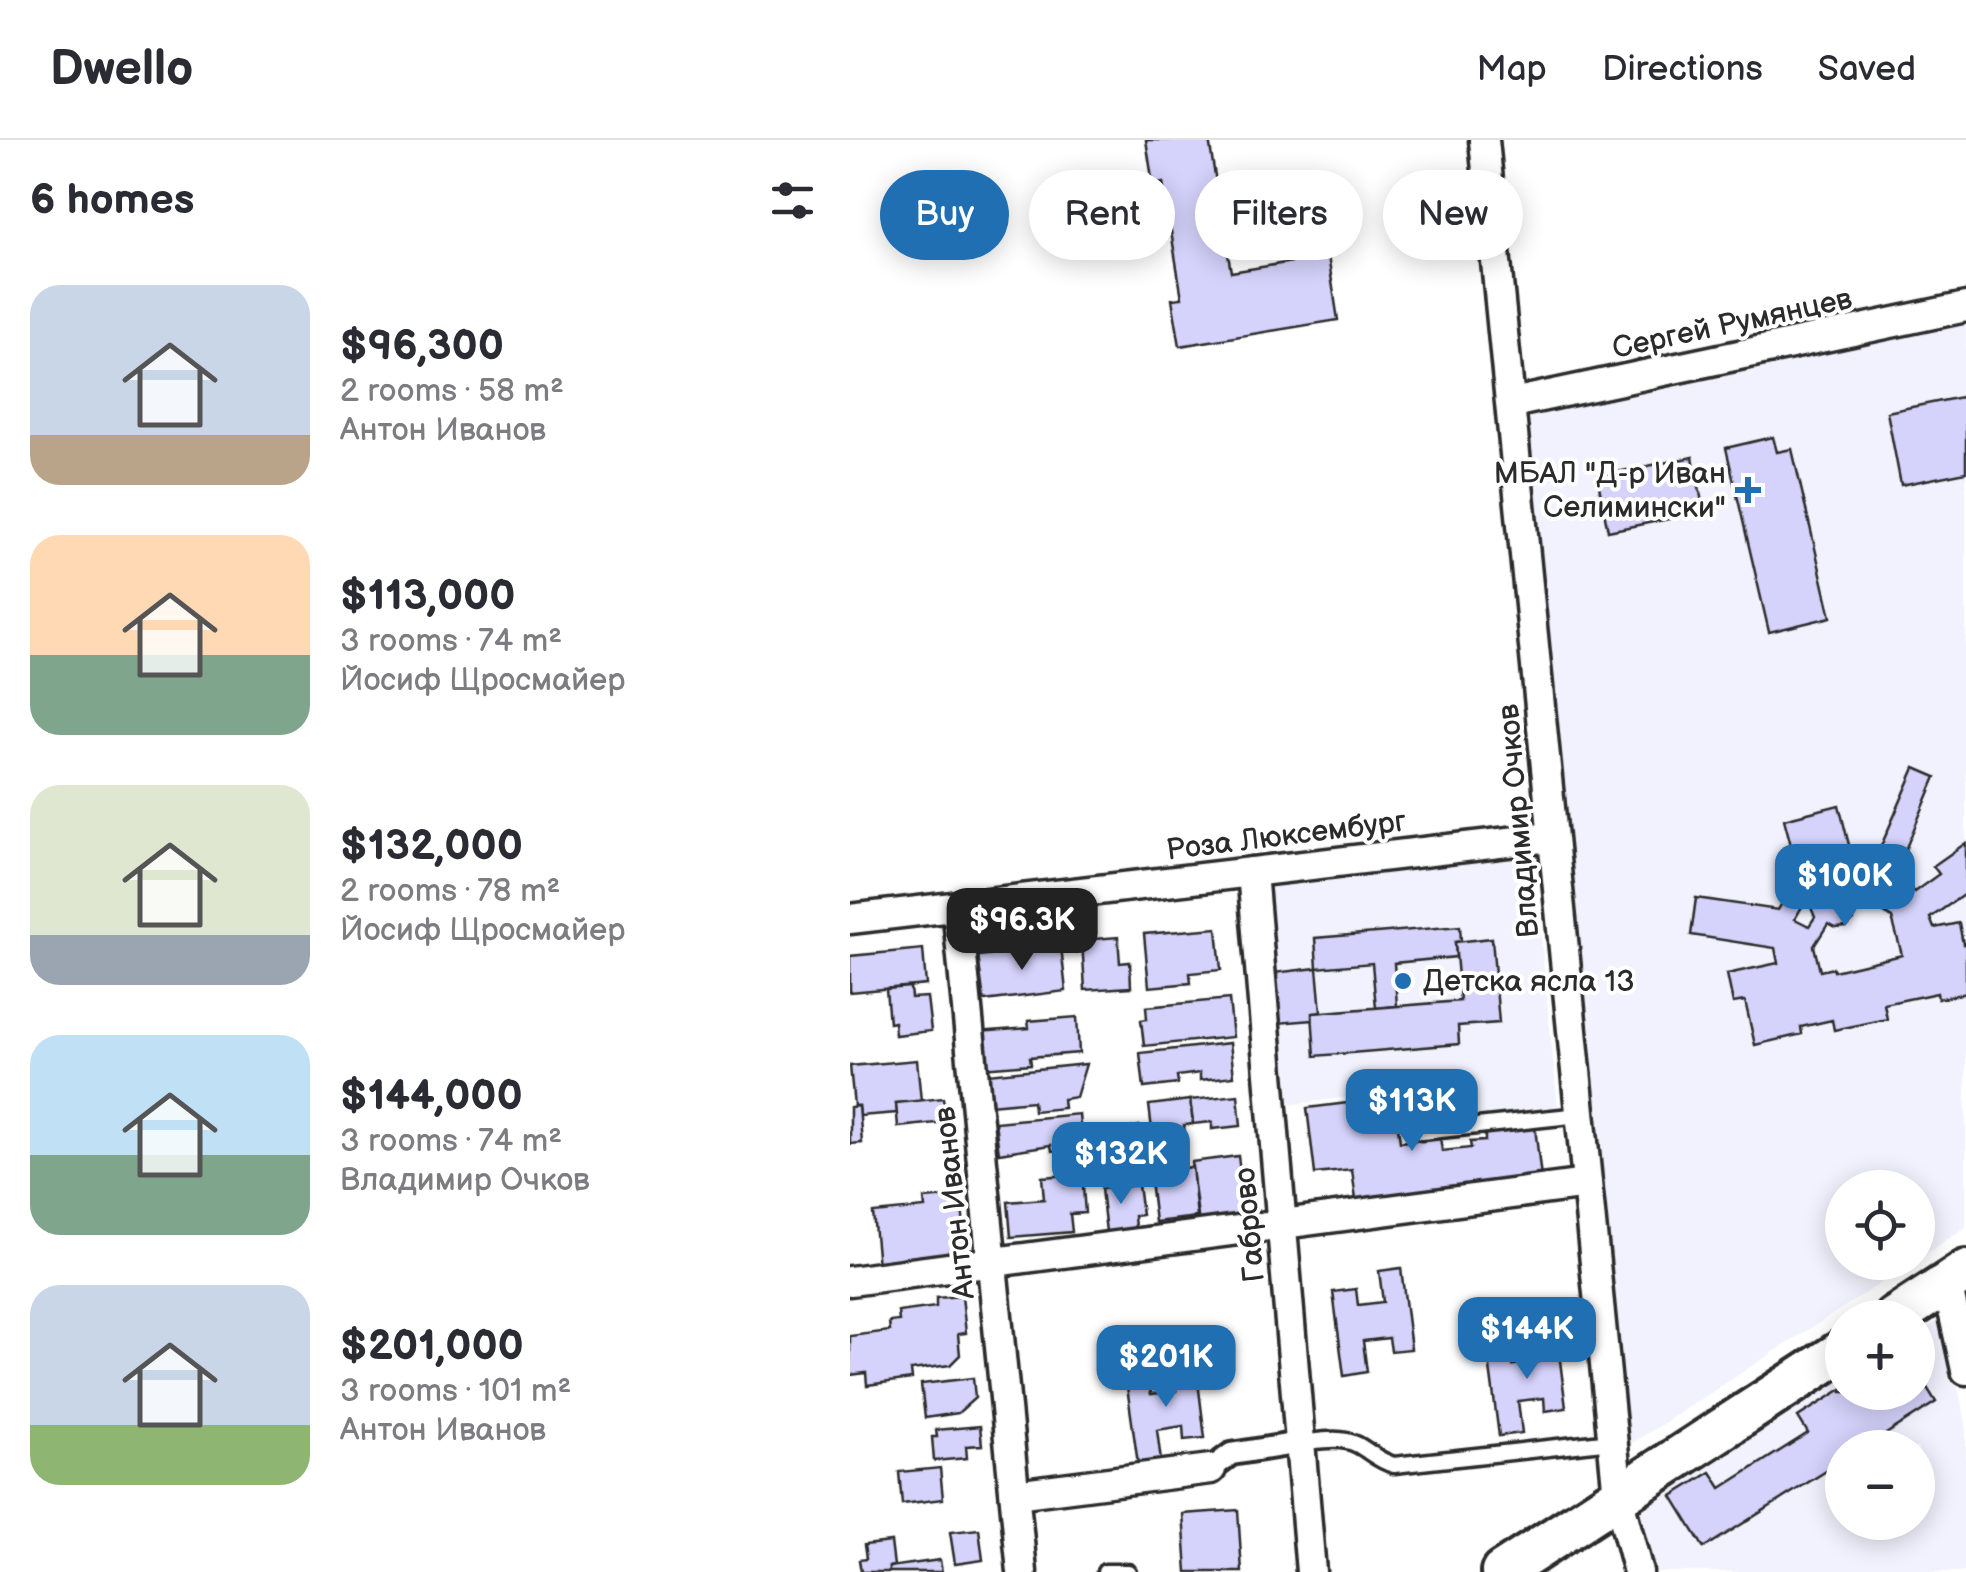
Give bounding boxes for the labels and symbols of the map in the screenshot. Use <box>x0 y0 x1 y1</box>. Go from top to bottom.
street label: Сергей Румянцев <box>1609 281 1856 367</box>
place label: МБАЛ "Д-р Иван Селимински" <box>1494 456 1726 526</box>
marker: МБАЛ "Д-р Иван Селимински" <box>1735 477 1761 503</box>
street label: Владимир Очков <box>1491 702 1547 939</box>
street label: Роза Люксембург <box>1164 803 1408 869</box>
pin: $100K <box>1775 844 1915 929</box>
pin: $96.3K <box>941 888 1103 973</box>
place label: Детска ясла 13 <box>1423 964 1635 1000</box>
marker: Детска ясла 13 <box>1392 970 1414 992</box>
pin: $113K <box>1342 1069 1482 1154</box>
street label: Антон Иванов <box>927 1105 983 1302</box>
pin: $132K <box>1051 1122 1191 1207</box>
street label: Габрово <box>1227 1166 1273 1284</box>
pin: $144K <box>1457 1297 1597 1382</box>
pin: $201K <box>1096 1325 1236 1410</box>

